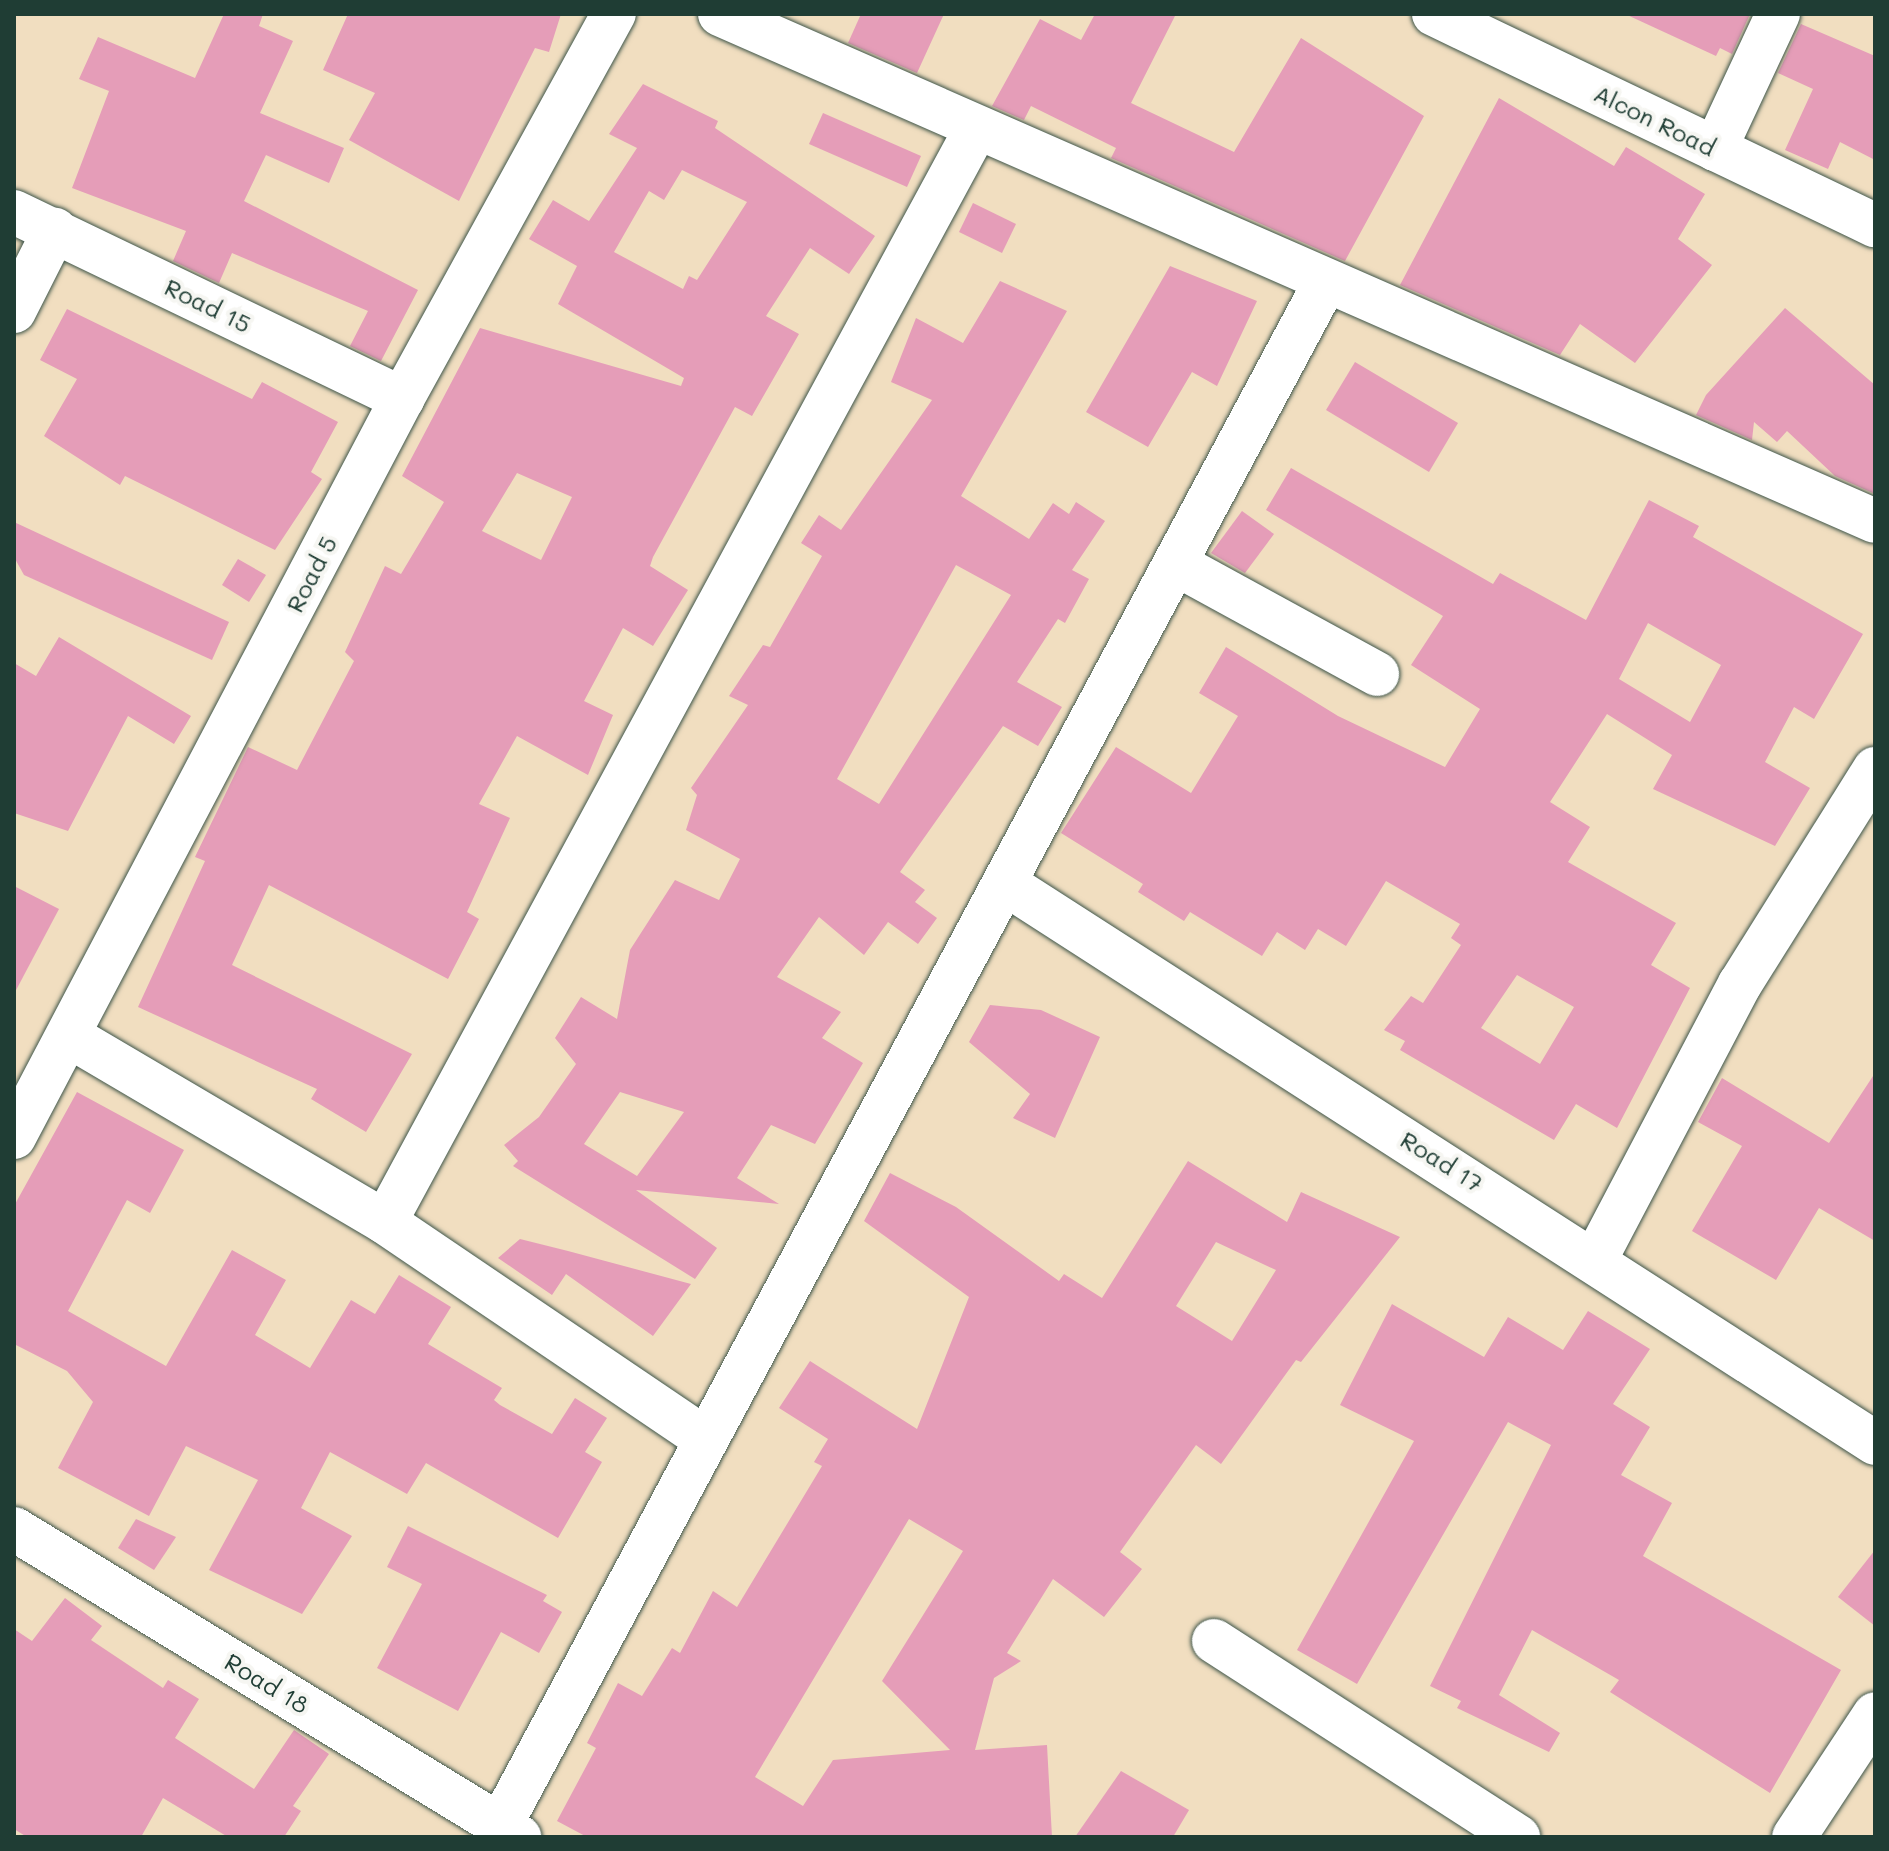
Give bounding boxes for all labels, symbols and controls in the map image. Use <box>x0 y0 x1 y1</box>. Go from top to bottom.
street label: Alcon Road <box>1589 78 1721 162</box>
street label: Road 15 <box>160 272 256 338</box>
street label: Road 5 <box>280 531 342 617</box>
street label: Road 17 <box>1396 1125 1488 1197</box>
street label: Road 18 <box>220 1647 314 1719</box>

